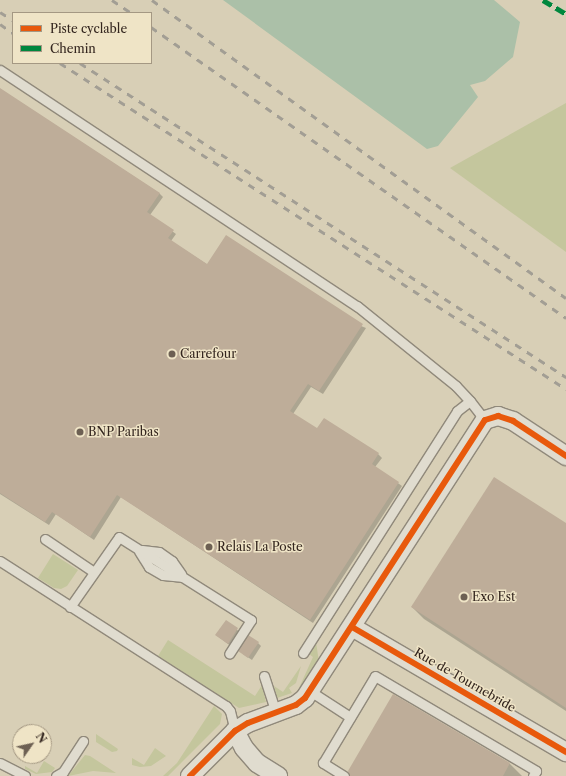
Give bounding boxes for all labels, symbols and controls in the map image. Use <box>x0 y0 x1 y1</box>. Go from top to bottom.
legend <box>12 12 152 64</box>
text: Piste cyclable <box>50 21 127 36</box>
text: Chemin <box>50 41 96 56</box>
place label: Carrefour <box>180 347 236 361</box>
marker: Carrefour <box>167 349 177 359</box>
place label: BNP Paribas <box>88 425 159 439</box>
marker: BNP Paribas <box>75 427 85 437</box>
place label: Relais La Poste <box>217 540 303 554</box>
marker: Relais La Poste <box>204 542 214 552</box>
place label: Exo Est <box>472 590 515 604</box>
marker: Exo Est <box>459 592 469 602</box>
street label: Rue de Tournebride <box>412 645 518 715</box>
north arrow <box>12 724 52 764</box>
text: N <box>33 730 50 746</box>

